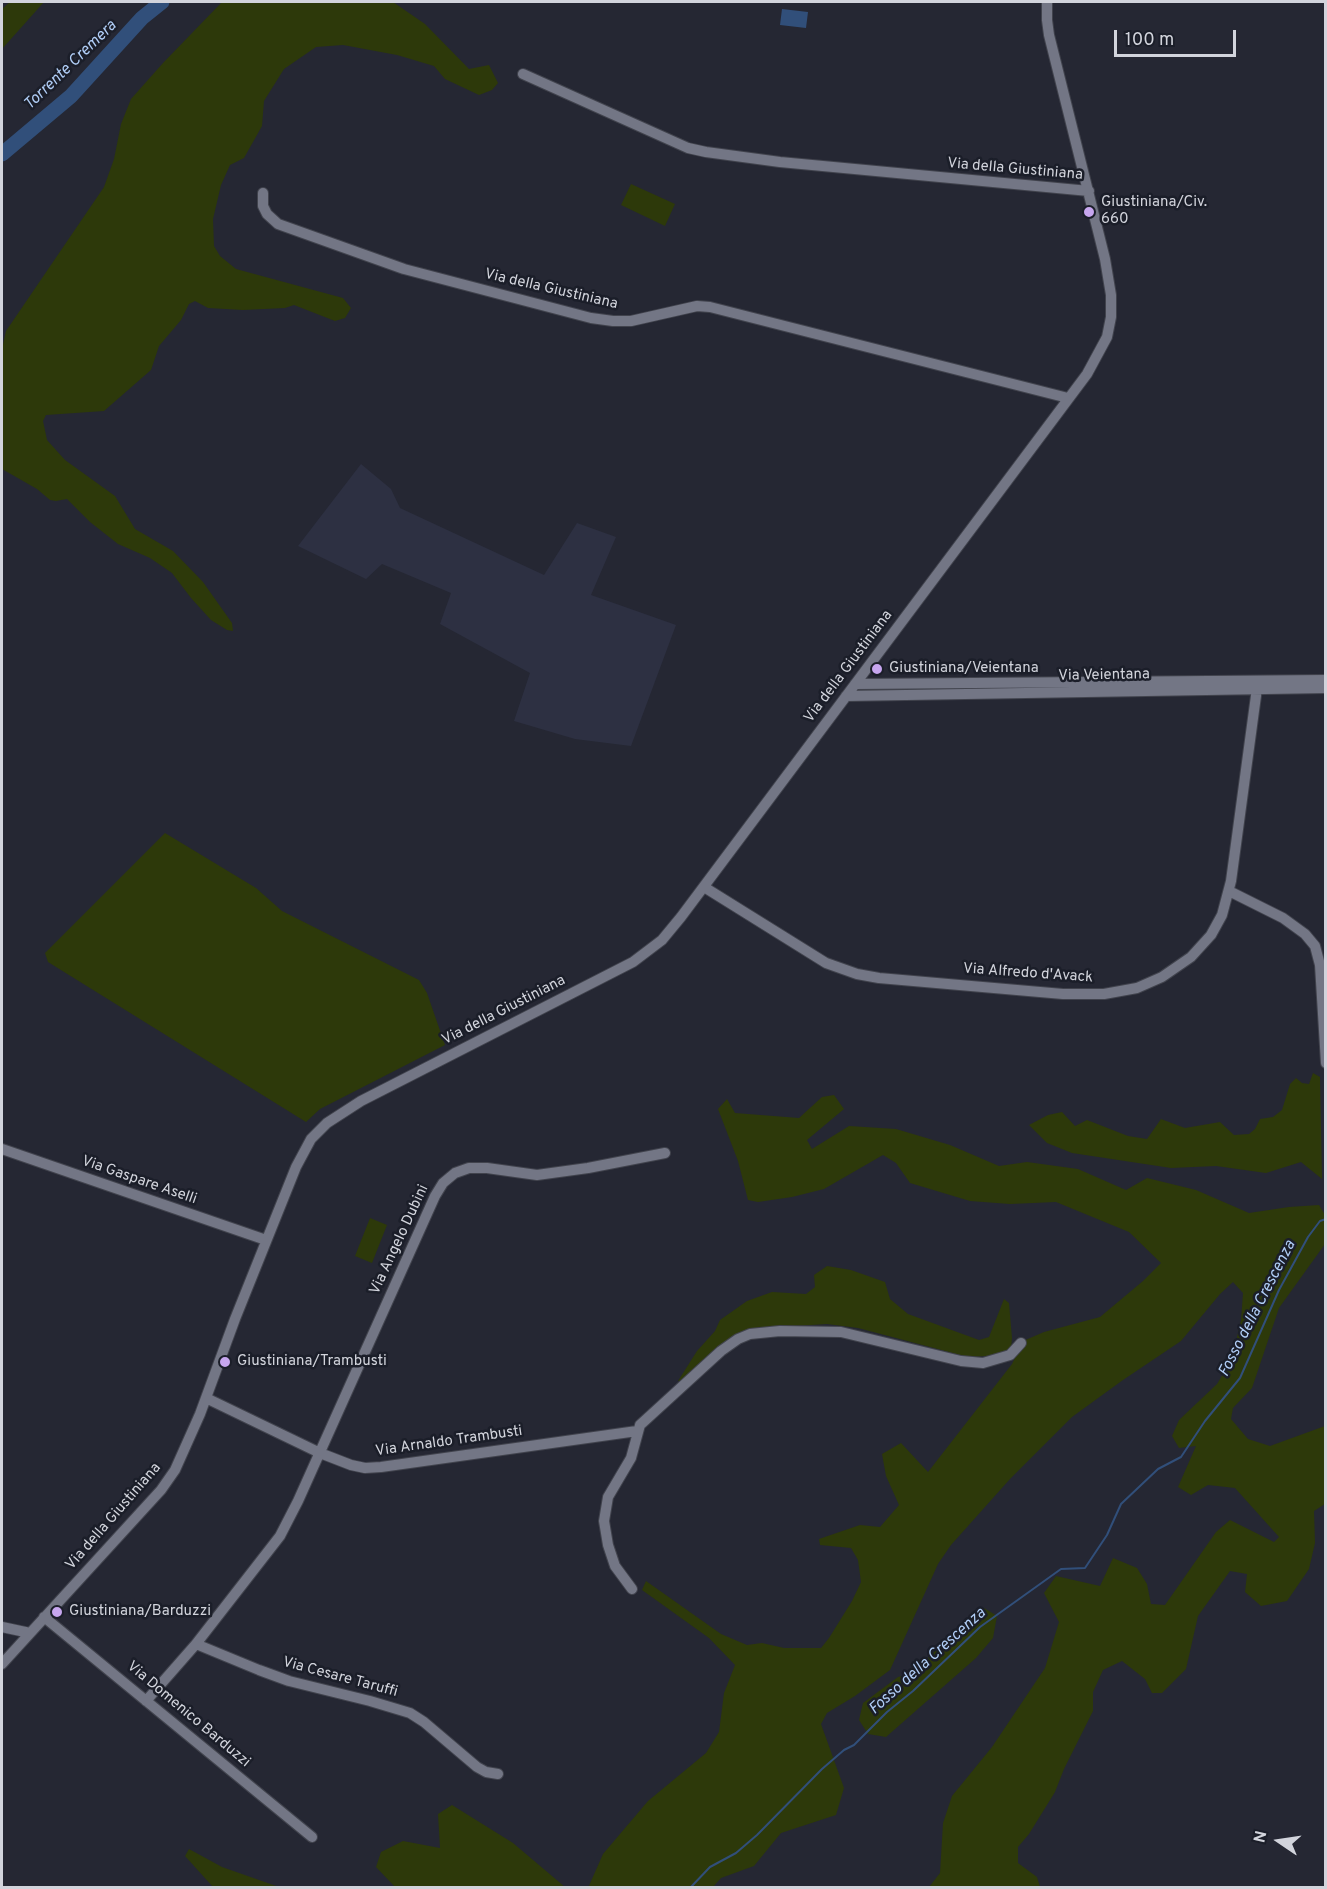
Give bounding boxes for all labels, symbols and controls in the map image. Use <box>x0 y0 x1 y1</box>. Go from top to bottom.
water label: Torrente Cremera <box>21 17 121 115</box>
scale bar <box>1117 18 1238 56</box>
text: 100 m <box>1125 29 1174 52</box>
street label: Via della Giustiniana <box>946 155 1084 185</box>
place label: Giustiniana/Civ. 660 <box>1101 194 1207 229</box>
marker: Giustiniana/Civ. 660 <box>1082 205 1096 219</box>
street label: Via della Giustiniana <box>483 266 619 314</box>
street label: Via della Giustiniana <box>801 607 897 727</box>
place label: Giustiniana/Veientana <box>889 660 1039 678</box>
marker: Giustiniana/Veientana <box>870 662 884 676</box>
street label: Via Veientana <box>1058 666 1150 686</box>
street label: Via Alfredo d'Avack <box>962 960 1094 988</box>
street label: Via della Giustiniana <box>439 972 569 1050</box>
street label: Via Gaspare Aselli <box>79 1153 199 1209</box>
street label: Via Angelo Dubini <box>367 1182 433 1298</box>
water label: Fosso della Crescenza <box>1215 1238 1301 1380</box>
place label: Giustiniana/Trambusti <box>237 1353 387 1371</box>
marker: Giustiniana/Trambusti <box>218 1355 232 1369</box>
street label: Via Arnaldo Trambusti <box>374 1423 524 1461</box>
street label: Via della Giustiniana <box>63 1460 165 1574</box>
place label: Giustiniana/Barduzzi <box>69 1603 211 1621</box>
marker: Giustiniana/Barduzzi <box>50 1605 64 1619</box>
water label: Fosso della Crescenza <box>866 1605 990 1719</box>
street label: Via Cesare Taruffi <box>280 1654 400 1702</box>
street label: Via Domenico Barduzzi <box>123 1658 253 1772</box>
north arrow <box>1249 1811 1309 1871</box>
text: N <box>1250 1829 1272 1845</box>

